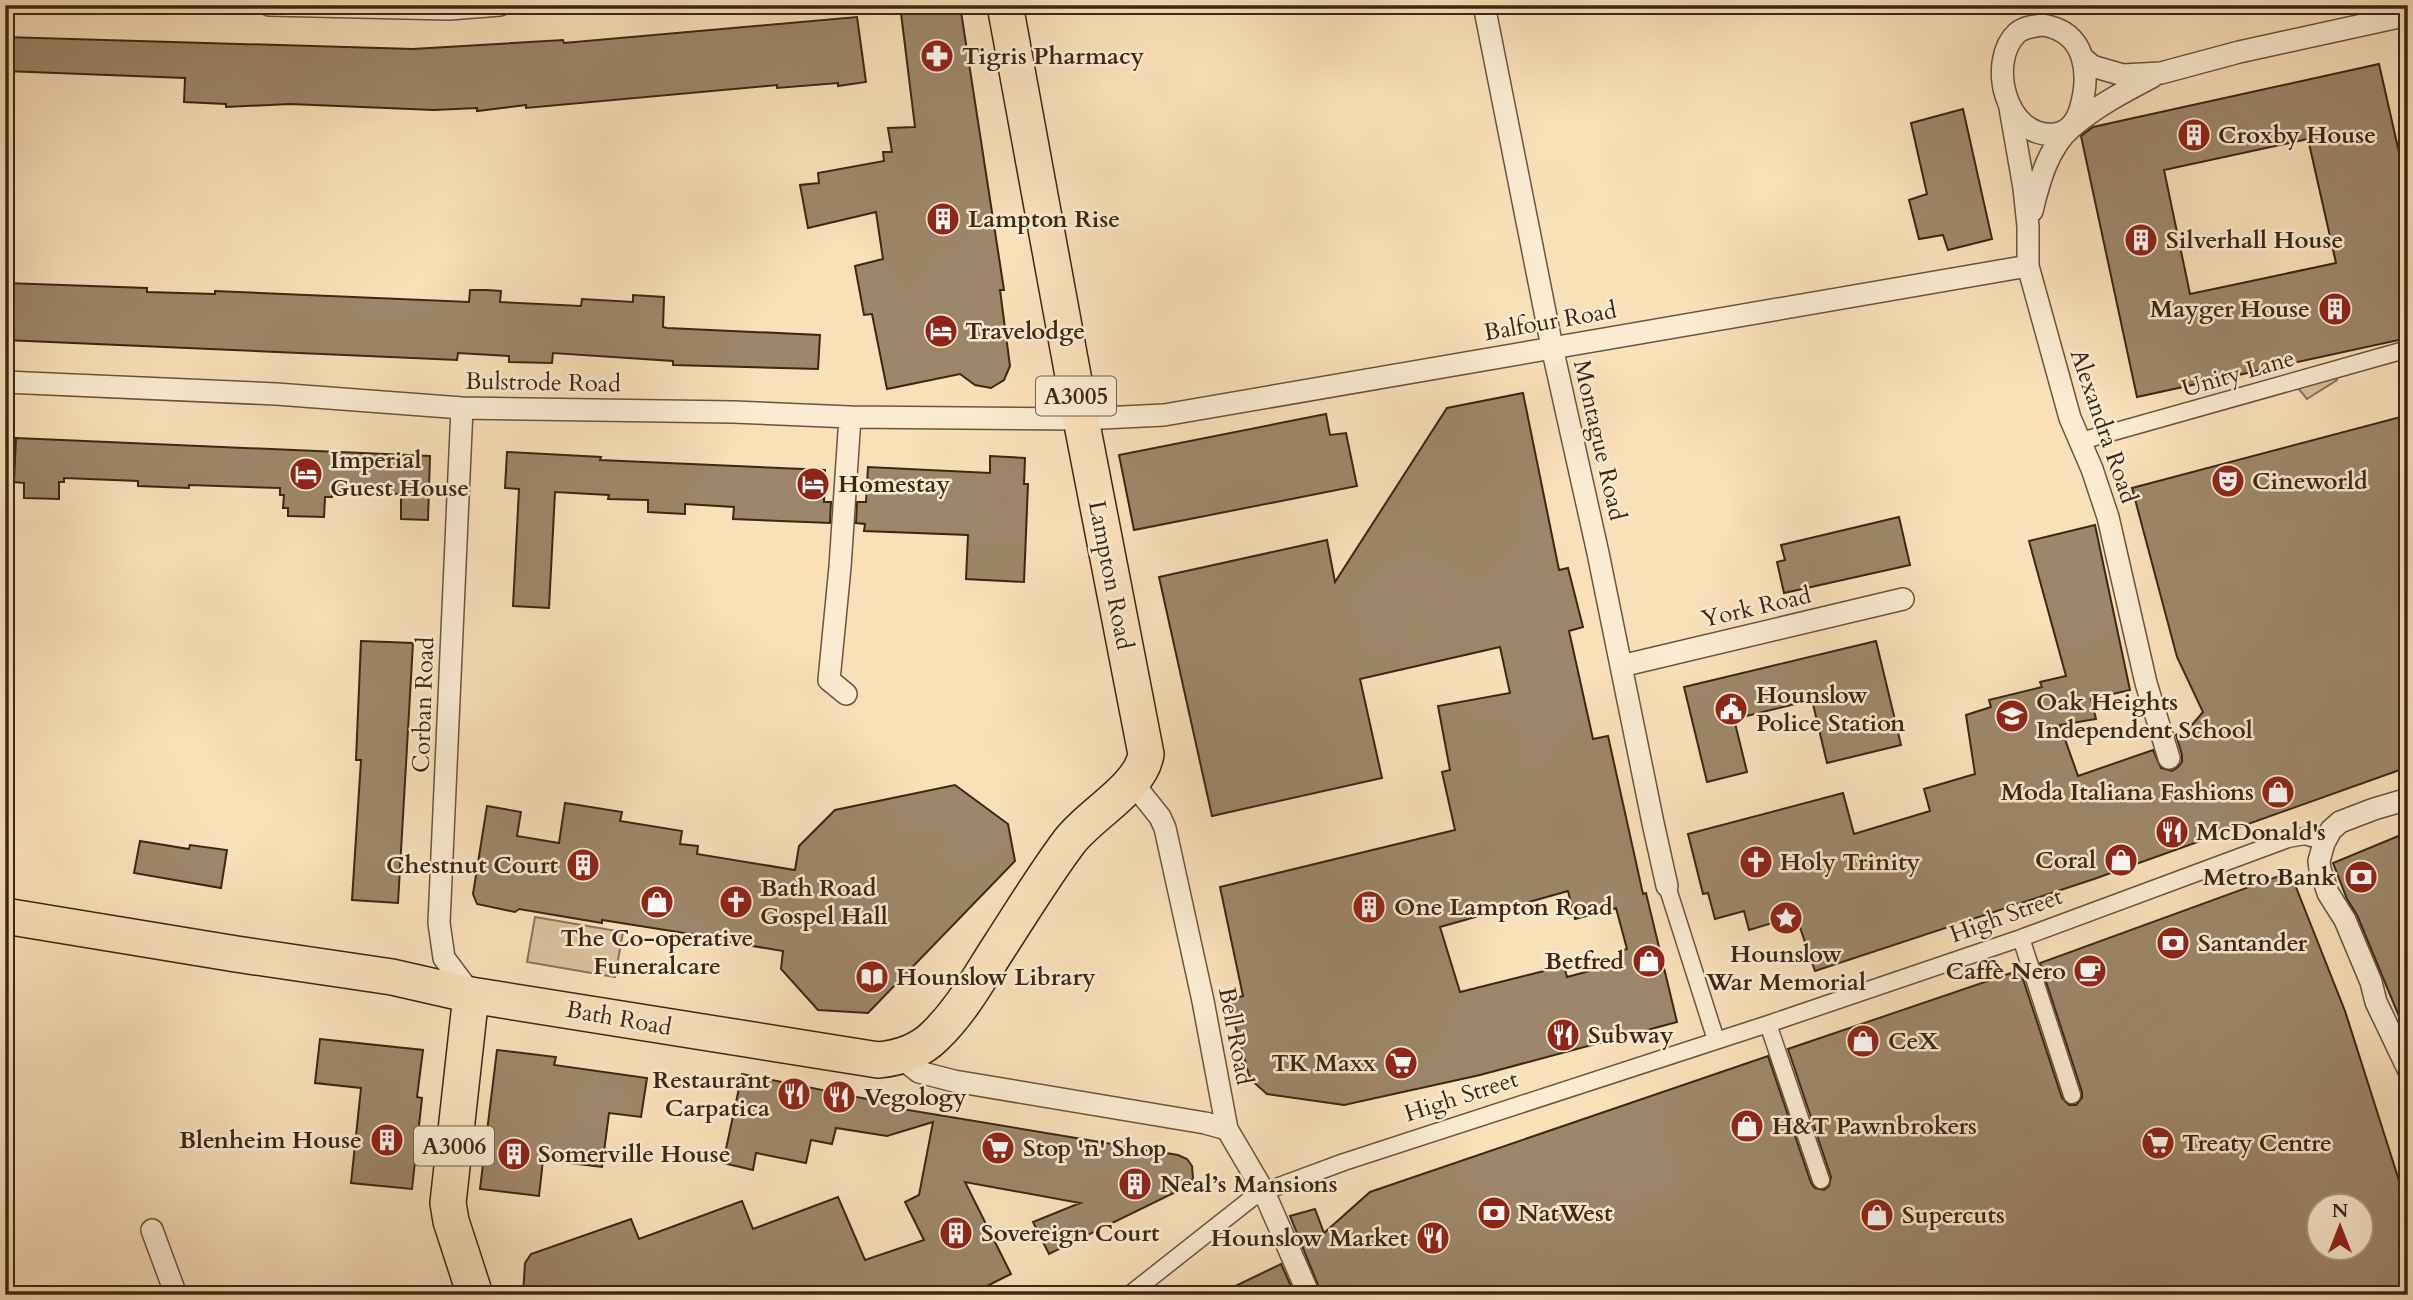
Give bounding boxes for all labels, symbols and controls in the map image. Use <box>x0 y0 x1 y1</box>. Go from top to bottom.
pharmacy icon: Tigris Pharmacy <box>918 37 956 75</box>
place label: Tigris Pharmacy <box>962 40 1145 73</box>
building icon: Croxby House <box>2175 116 2213 154</box>
place label: Croxby House <box>2218 119 2376 152</box>
building icon: Lampton Rise <box>924 200 962 238</box>
place label: Lampton Rise <box>968 203 1120 236</box>
building icon: Silverhall House <box>2122 221 2160 259</box>
place label: Silverhall House <box>2166 224 2343 257</box>
building icon: Mayger House <box>2316 290 2354 328</box>
place label: Mayger House <box>2150 293 2310 326</box>
street label: Balfour Road <box>1481 294 1619 349</box>
hotel icon: Travelodge <box>922 312 960 350</box>
place label: Travelodge <box>965 315 1085 348</box>
street label: Unity Lane <box>2178 342 2298 405</box>
street label: Alexandra Road <box>2062 345 2145 508</box>
street label: Montague Road <box>1565 357 1634 524</box>
street label: Bulstrode Road <box>465 365 621 400</box>
road number: A3005 <box>1036 376 1116 416</box>
place label: Imperial Guest House <box>330 444 469 505</box>
hotel icon: Imperial Guest House <box>287 455 325 493</box>
theatre icon: Cineworld <box>2209 462 2247 500</box>
hotel icon: Homestay <box>794 465 832 503</box>
place label: Cineworld <box>2252 465 2368 498</box>
place label: Homestay <box>838 468 950 501</box>
street label: Lampton Road <box>1080 498 1141 653</box>
street label: York Road <box>1698 579 1814 636</box>
street label: Corban Road <box>405 636 442 774</box>
place label: Hounslow Police Station <box>1756 679 1906 740</box>
place label: Oak Heights Independent School <box>2036 686 2253 747</box>
public building icon: Hounslow Police Station <box>1712 690 1750 728</box>
school or university icon: Oak Heights Independent School <box>1993 697 2031 735</box>
shop icon: Moda Italiana Fashions <box>2259 773 2297 811</box>
place label: Moda Italiana Fashions <box>2001 776 2254 809</box>
restaurant icon: McDonald's <box>2153 813 2191 851</box>
place label: McDonald's <box>2196 816 2326 849</box>
shop icon: Coral <box>2102 841 2140 879</box>
church icon: Holy Trinity <box>1737 843 1775 881</box>
place label: Coral <box>2035 844 2096 877</box>
building icon: Chestnut Court <box>564 846 602 884</box>
place label: Holy Trinity <box>1780 846 1921 879</box>
place label: Chestnut Court <box>386 849 559 882</box>
bank icon: Metro Bank <box>2342 858 2380 896</box>
place label: Metro Bank <box>2203 861 2336 894</box>
place label: Bath Road Gospel Hall <box>760 872 888 933</box>
street label: High Street <box>1945 880 2067 951</box>
shop icon: The Co-operative Funeralcare <box>638 883 676 921</box>
church icon: Bath Road Gospel Hall <box>717 883 755 921</box>
building icon: One Lampton Road <box>1350 888 1388 926</box>
place label: One Lampton Road <box>1394 891 1613 924</box>
place icon: Hounslow War Memorial <box>1767 899 1805 937</box>
place label: The Co-operative Funeralcare <box>561 922 753 983</box>
bank icon: Santander <box>2154 924 2192 962</box>
place label: Santander <box>2198 927 2308 960</box>
place label: Hounslow War Memorial <box>1705 938 1866 999</box>
shop icon: Betfred <box>1630 942 1668 980</box>
place label: Betfred <box>1545 945 1624 978</box>
cafe icon: Caffè Nero <box>2071 952 2109 990</box>
place label: Caffè Nero <box>1946 955 2066 988</box>
library icon: Hounslow Library <box>853 958 891 996</box>
place label: Hounslow Library <box>896 961 1096 994</box>
street label: Bell Road <box>1210 985 1261 1088</box>
street label: Bath Road <box>564 993 675 1044</box>
restaurant icon: Subway <box>1544 1016 1582 1054</box>
place label: Subway <box>1588 1019 1674 1052</box>
shop icon: CeX <box>1844 1022 1882 1060</box>
place label: CeX <box>1888 1025 1940 1058</box>
supermarket icon: TK Maxx <box>1382 1044 1420 1082</box>
place label: TK Maxx <box>1271 1047 1376 1080</box>
street label: High Street <box>1400 1062 1523 1130</box>
place label: Restaurant Carpatica <box>653 1064 771 1125</box>
restaurant icon: Restaurant Carpatica <box>775 1075 813 1113</box>
restaurant icon: Vegology <box>820 1078 858 1116</box>
place label: Vegology <box>864 1081 967 1114</box>
shop icon: H&T Pawnbrokers <box>1728 1107 1766 1145</box>
place label: H&T Pawnbrokers <box>1772 1110 1977 1143</box>
building icon: Blenheim House <box>368 1121 406 1159</box>
place label: Blenheim House <box>179 1124 362 1157</box>
supermarket icon: Treaty Centre <box>2139 1124 2177 1162</box>
road number: A3006 <box>414 1126 494 1166</box>
place label: Treaty Centre <box>2182 1127 2332 1160</box>
supermarket icon: Stop 'n' Shop <box>979 1129 1017 1167</box>
place label: Stop 'n' Shop <box>1023 1132 1167 1165</box>
building icon: Somerville House <box>495 1135 533 1173</box>
place label: Somerville House <box>538 1138 731 1171</box>
building icon: Neal’s Mansions <box>1116 1165 1154 1203</box>
place label: Neal’s Mansions <box>1160 1168 1338 1201</box>
north arrow <box>2304 1192 2374 1262</box>
bank icon: NatWest <box>1475 1194 1513 1232</box>
shop icon: Supercuts <box>1858 1196 1896 1234</box>
place label: NatWest <box>1518 1197 1613 1230</box>
text: N <box>2332 1198 2349 1224</box>
place label: Supercuts <box>1902 1199 2005 1232</box>
building icon: Sovereign Court <box>937 1214 975 1252</box>
place label: Sovereign Court <box>981 1217 1160 1250</box>
restaurant icon: Hounslow Market <box>1414 1219 1452 1257</box>
place label: Hounslow Market <box>1211 1222 1409 1255</box>

